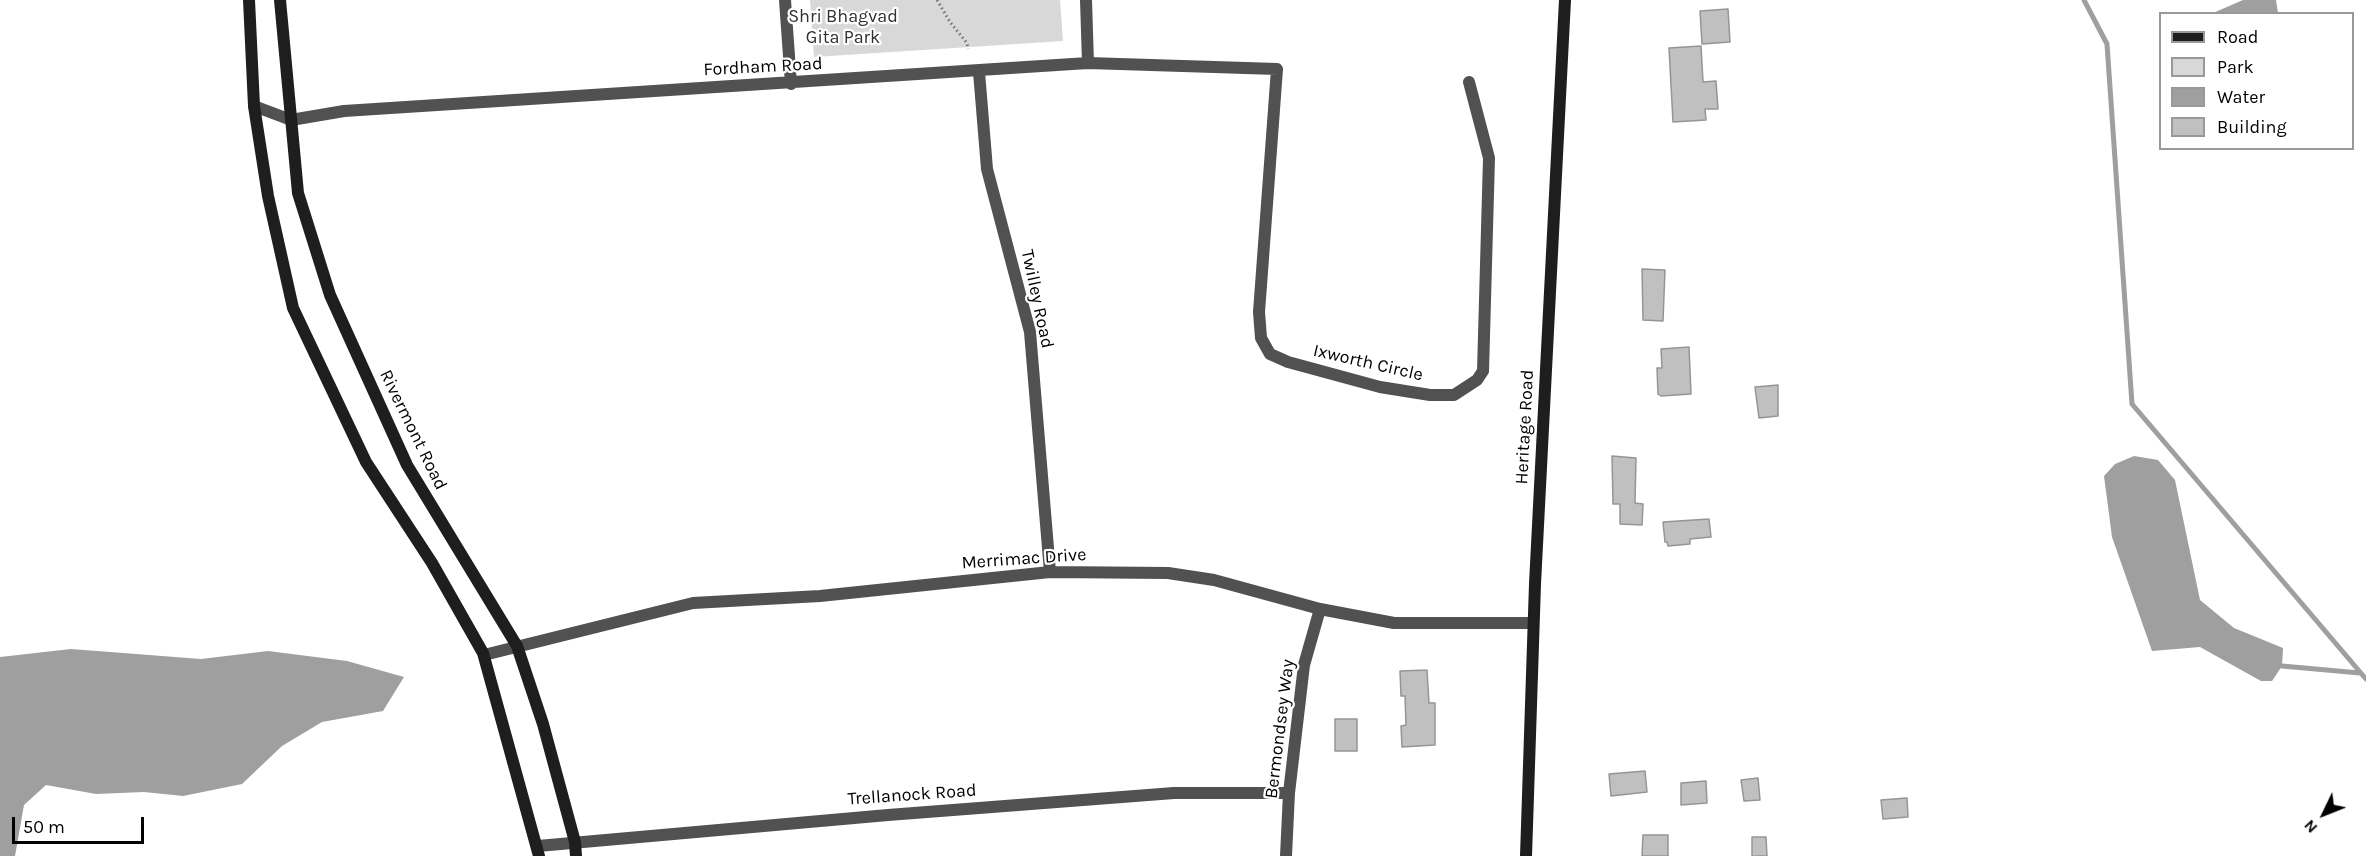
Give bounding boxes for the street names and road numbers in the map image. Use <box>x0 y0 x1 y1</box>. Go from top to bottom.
street label: Fordham Road <box>703 53 823 81</box>
street label: Twilley Road <box>1016 248 1058 350</box>
street label: Ixworth Circle <box>1311 340 1425 386</box>
street label: Rivermont Road <box>375 366 451 494</box>
street label: Heritage Road <box>1511 369 1539 485</box>
street label: Merrimac Drive <box>961 544 1087 574</box>
street label: Bermondsey Way <box>1261 658 1299 800</box>
street label: Trellanock Road <box>847 780 977 810</box>

